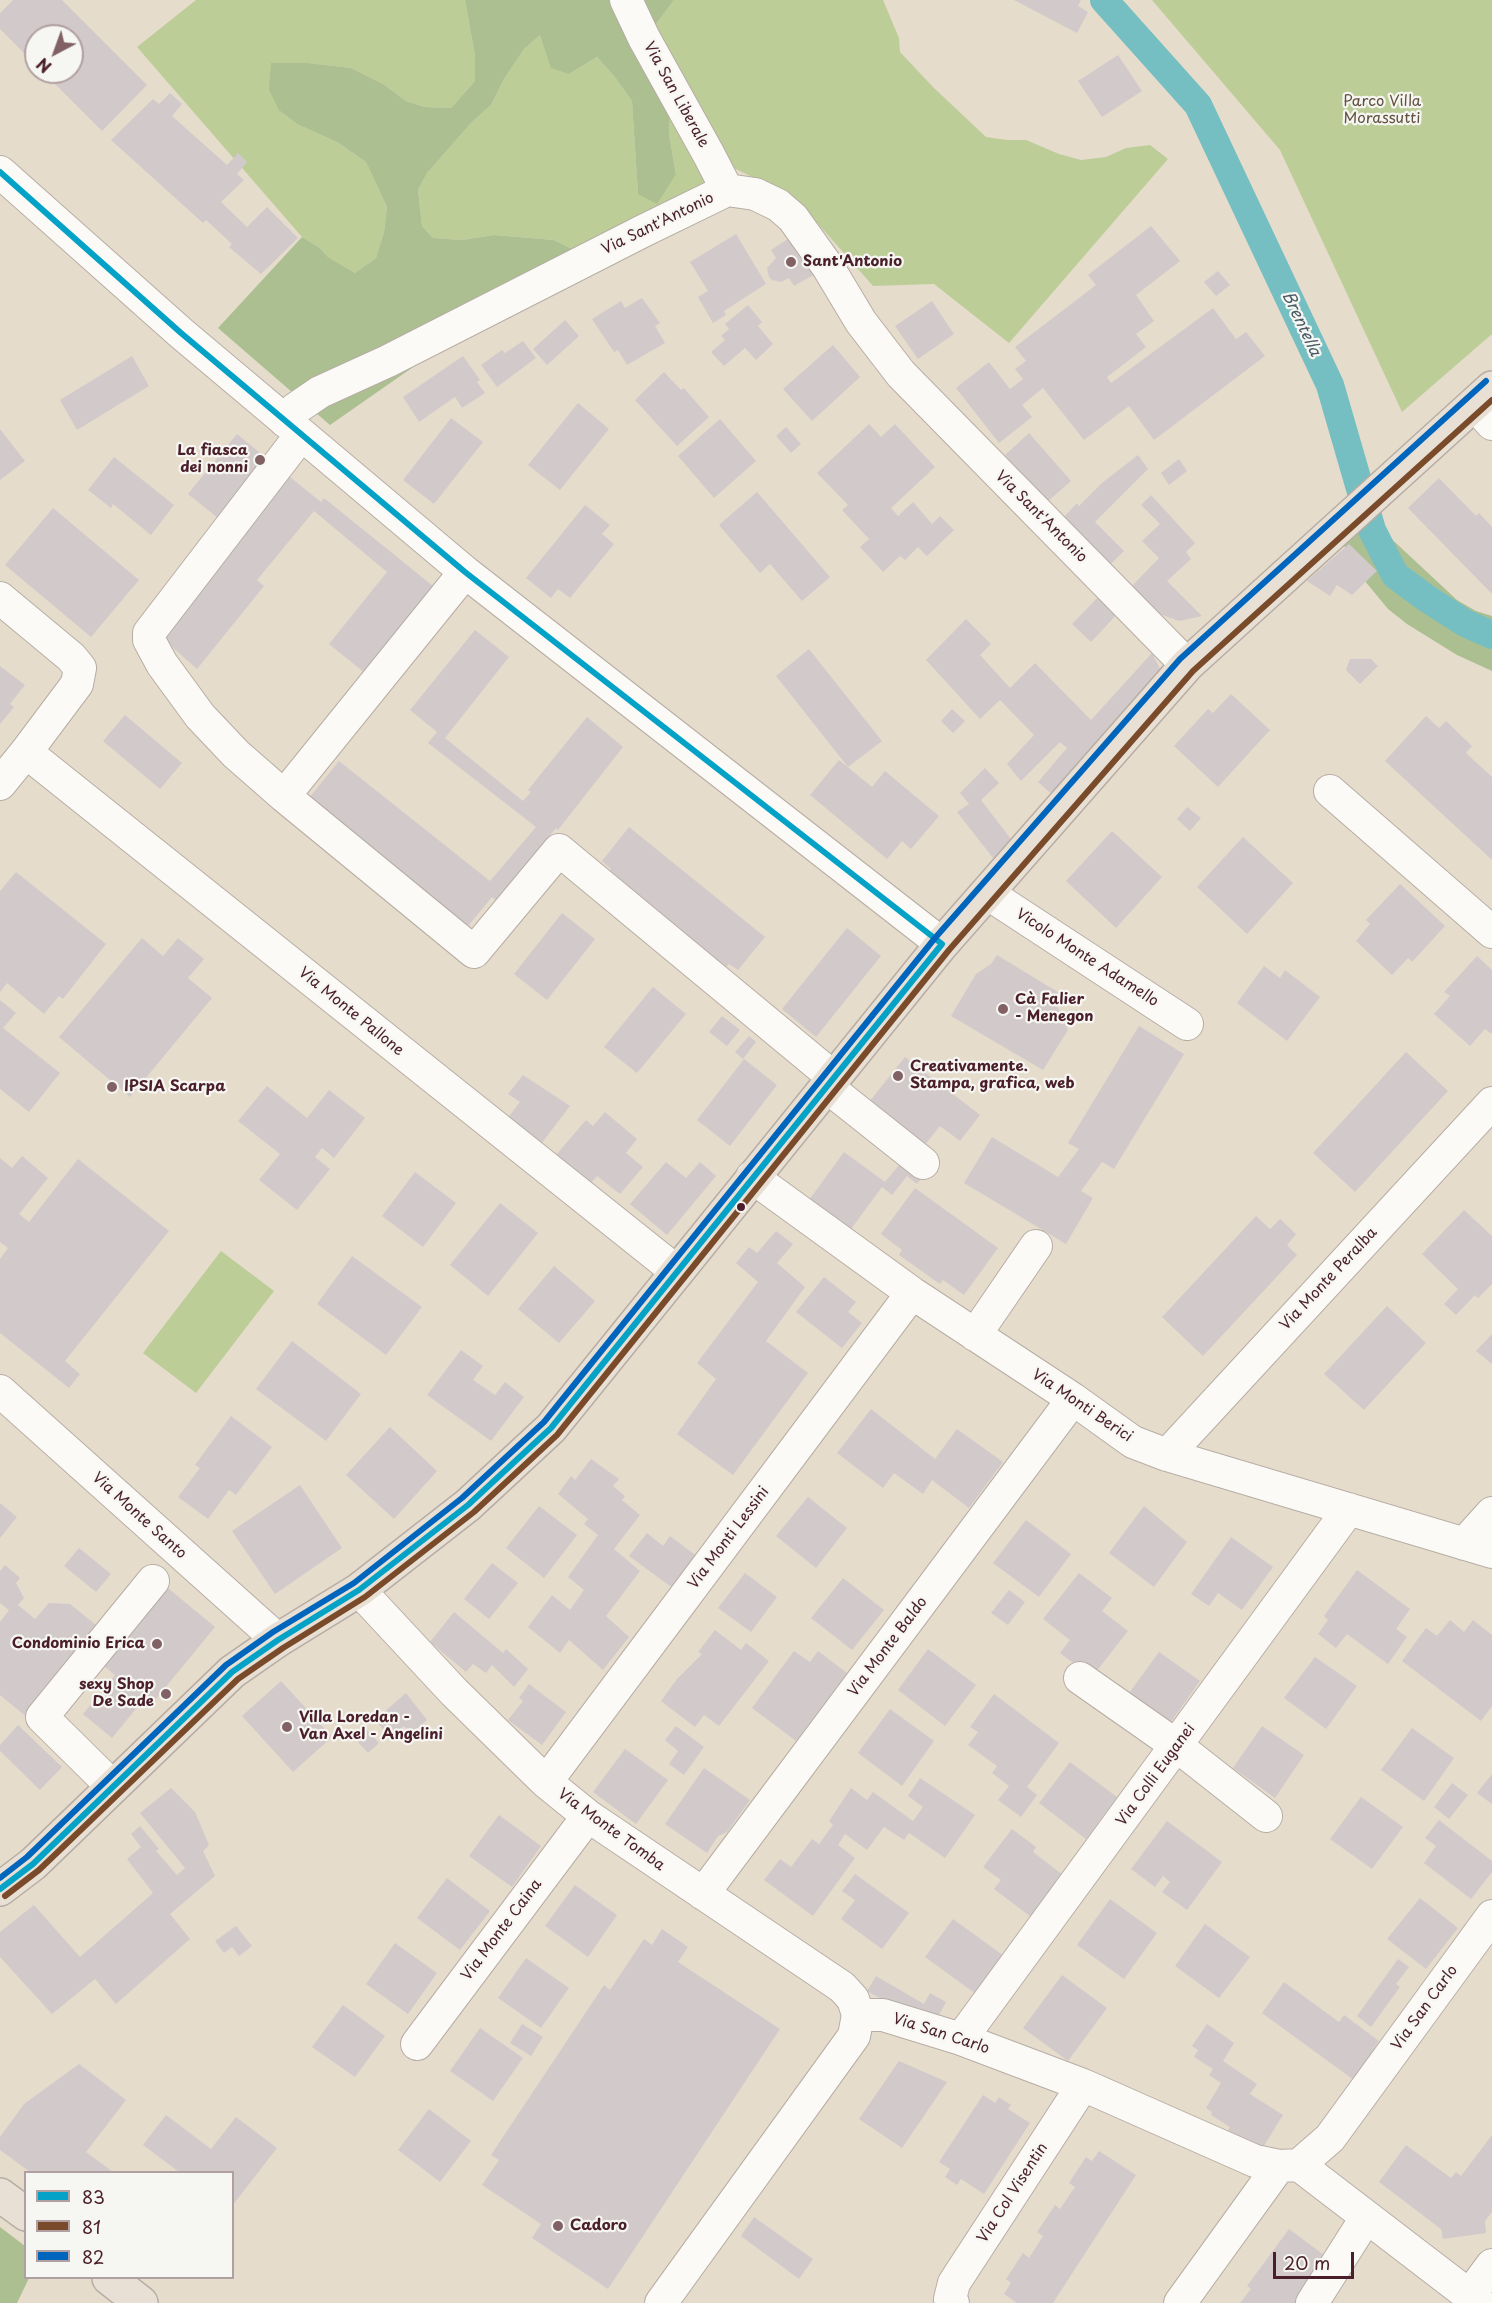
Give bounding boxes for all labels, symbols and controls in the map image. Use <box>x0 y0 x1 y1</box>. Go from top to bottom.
north arrow <box>24 24 84 84</box>
street label: Via San Liberale <box>639 39 713 151</box>
text: N <box>31 53 56 79</box>
park label: Parco Villa Morassutti <box>1343 93 1421 128</box>
street label: Via Sant'Antonio <box>599 189 717 259</box>
place label: Sant'Antonio <box>803 253 902 271</box>
marker: Sant'Antonio <box>784 255 798 269</box>
water label: Brentella <box>1278 289 1324 359</box>
place label: La fiasca dei nonni <box>177 442 248 477</box>
marker: La fiasca dei nonni <box>253 453 267 467</box>
street label: Via Sant'Antonio <box>991 467 1091 567</box>
street label: Vicolo Monte Adamello <box>1012 905 1162 1011</box>
street label: Via Monte Pallone <box>295 964 407 1060</box>
place label: Cà Falier - Menegon <box>1015 991 1093 1026</box>
marker: Cà Falier - Menegon <box>996 1002 1010 1016</box>
place label: Creativamente. Stampa, grafica, web <box>910 1058 1074 1093</box>
marker: Creativamente. Stampa, grafica, web <box>891 1069 905 1083</box>
place label: IPSIA Scarpa <box>124 1078 226 1096</box>
marker: IPSIA Scarpa <box>105 1080 119 1094</box>
unlabelled marker <box>735 1201 747 1213</box>
street label: Via Monte Peralba <box>1277 1224 1381 1334</box>
street label: Via Monti Berici <box>1028 1366 1136 1446</box>
street label: Via Monte Santo <box>88 1469 190 1563</box>
street label: Via Monti Lessini <box>685 1483 773 1593</box>
street label: Via Monte Baldo <box>845 1594 931 1700</box>
place label: Condominio Erica <box>12 1635 145 1653</box>
marker: Condominio Erica <box>150 1637 164 1651</box>
place label: sexy Shop De Sade <box>79 1676 154 1711</box>
marker: sexy Shop De Sade <box>159 1687 173 1701</box>
place label: Villa Loredan - Van Axel - Angelini <box>299 1709 443 1744</box>
marker: Villa Loredan - Van Axel - Angelini <box>280 1720 294 1734</box>
street label: Via Colli Euganei <box>1113 1720 1199 1830</box>
street label: Via Monte Tomba <box>554 1785 668 1875</box>
street label: Via Monte Caina <box>458 1876 546 1984</box>
street label: Via San Carlo <box>1388 1962 1462 2054</box>
street label: Via San Carlo <box>890 2010 992 2058</box>
street label: Via Col Visentin <box>974 2140 1052 2246</box>
legend <box>24 2171 234 2279</box>
text: 83 <box>82 2183 105 2210</box>
text: 81 <box>82 2213 101 2240</box>
place label: Cadoro <box>570 2217 627 2235</box>
marker: Cadoro <box>551 2219 565 2233</box>
scale bar <box>1276 2240 1357 2278</box>
text: 82 <box>82 2243 104 2270</box>
text: 20 m <box>1284 2249 1330 2276</box>

